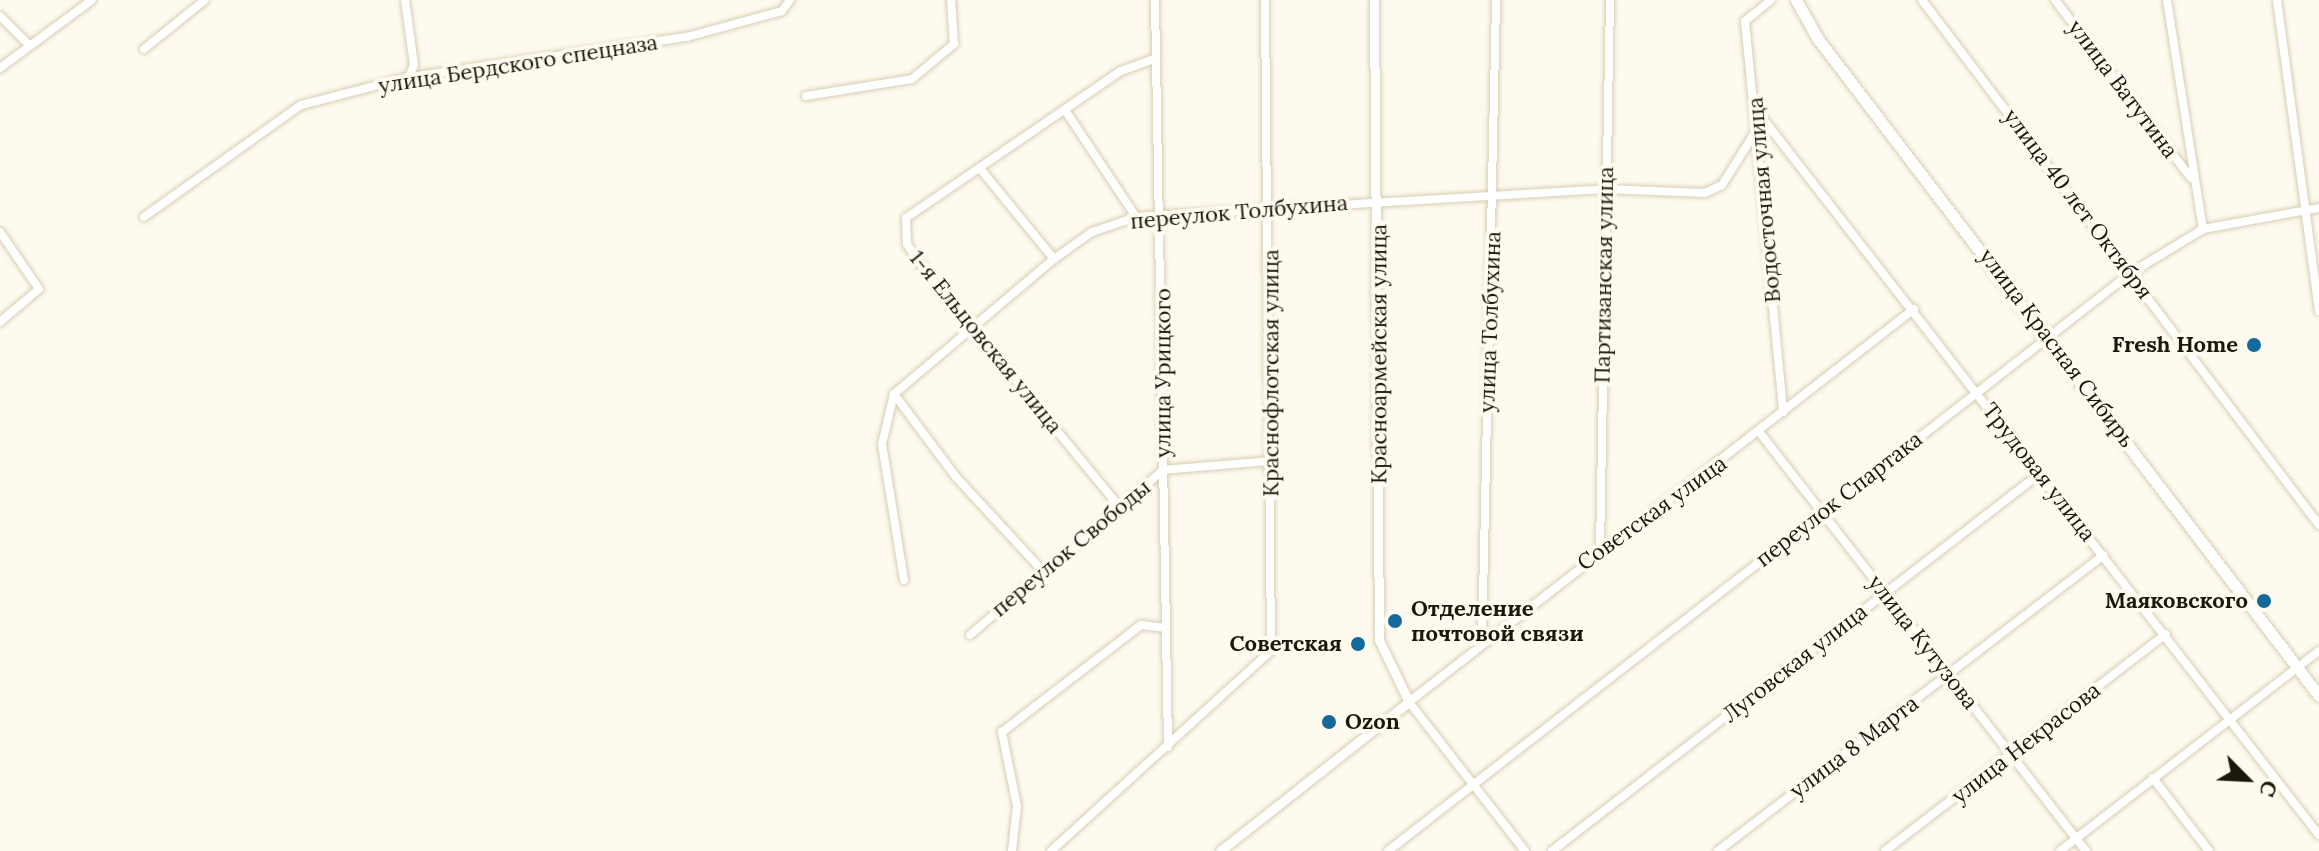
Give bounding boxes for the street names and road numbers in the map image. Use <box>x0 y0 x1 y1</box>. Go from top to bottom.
street label: улица Ватутина <box>2062 15 2184 163</box>
street label: улица Бердского спецназа <box>376 29 660 99</box>
street label: Водосточная улица <box>1742 96 1786 304</box>
street label: улица 40 лет Октября <box>1998 104 2158 304</box>
street label: Партизанская улица <box>1589 166 1619 384</box>
street label: переулок Толбухина <box>1129 189 1349 235</box>
street label: Красноармейская улица <box>1366 224 1392 484</box>
street label: улица Толбухина <box>1474 231 1506 413</box>
street label: улица Красная Сибирь <box>1974 243 2140 453</box>
street label: 1-я Ельцовская улица <box>904 245 1068 439</box>
street label: Краснофлотская улица <box>1258 249 1284 497</box>
street label: улица Урицкого <box>1150 288 1176 458</box>
street label: Трудовая улица <box>1977 398 2101 546</box>
street label: переулок Спартака <box>1750 426 1928 572</box>
street label: Советская улица <box>1572 450 1732 576</box>
street label: переулок Свободы <box>986 474 1156 622</box>
street label: улица Кутузова <box>1862 569 1984 715</box>
street label: Луговская улица <box>1717 598 1873 728</box>
street label: улица Некрасова <box>1946 677 2106 809</box>
street label: улица 8 Марта <box>1785 690 1923 804</box>

